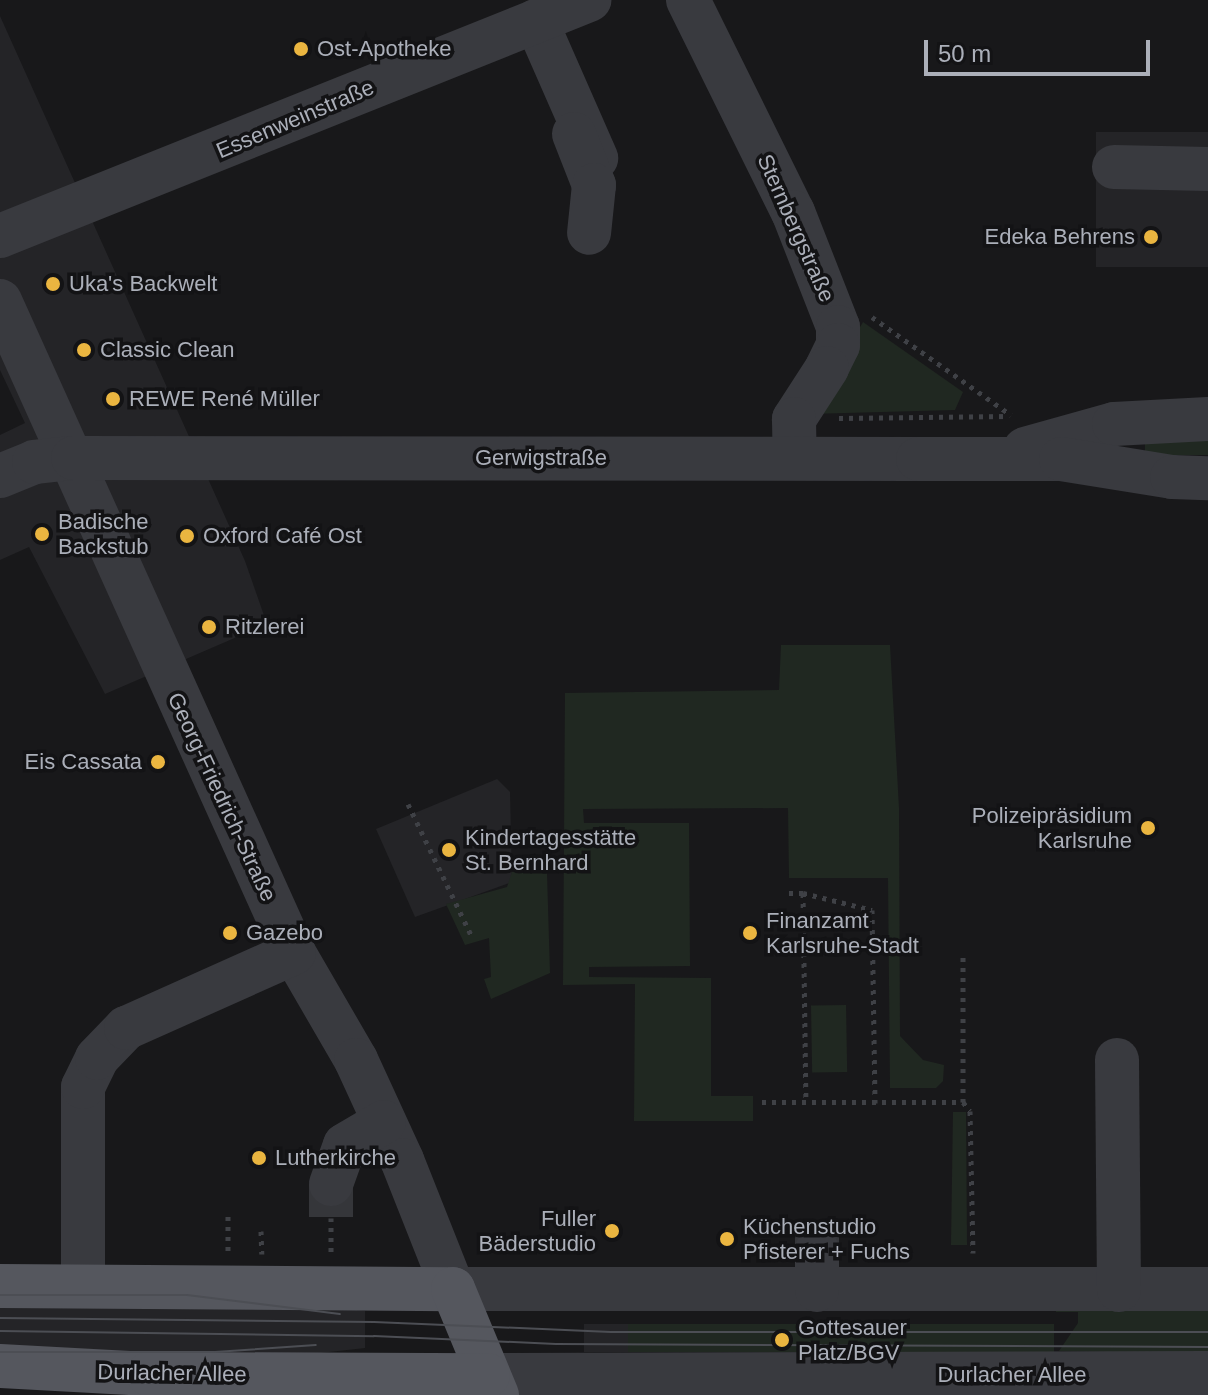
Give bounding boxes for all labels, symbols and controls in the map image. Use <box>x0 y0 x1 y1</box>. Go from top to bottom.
scale bar <box>928 24 1154 74</box>
place label: Ost-Apotheke <box>317 36 452 62</box>
marker: Ost-Apotheke <box>292 40 310 58</box>
text: 50 m <box>938 40 991 67</box>
street label: Essenweinstraße <box>212 74 378 164</box>
street label: Sternbergstraße <box>752 150 840 306</box>
place label: Edeka Behrens <box>985 224 1135 250</box>
marker: Edeka Behrens <box>1142 228 1160 246</box>
place label: Uka's Backwelt <box>69 271 217 297</box>
marker: Uka's Backwelt <box>44 275 62 293</box>
place label: Classic Clean <box>100 337 234 363</box>
marker: Classic Clean <box>75 341 93 359</box>
place label: REWE René Müller <box>129 386 320 412</box>
marker: REWE René Müller <box>104 390 122 408</box>
street label: Gerwigstraße <box>475 445 607 471</box>
place label: Badische Backstub <box>58 508 149 560</box>
place label: Oxford Café Ost <box>203 523 362 549</box>
marker: Badische Backstub <box>33 525 51 543</box>
marker: Oxford Café Ost <box>178 527 196 545</box>
place label: Ritzlerei <box>225 614 304 640</box>
marker: Ritzlerei <box>200 618 218 636</box>
street label: Georg-Friedrich-Straße <box>162 688 282 906</box>
place label: Eis Cassata <box>25 749 142 775</box>
marker: Eis Cassata <box>149 753 167 771</box>
place label: Polizeipräsidium Karlsruhe <box>972 802 1132 854</box>
marker: Polizeipräsidium Karlsruhe <box>1139 819 1157 837</box>
place label: Kindertagesstätte St. Bernhard <box>465 824 636 876</box>
marker: Kindertagesstätte St. Bernhard <box>440 841 458 859</box>
place label: Finanzamt Karlsruhe-Stadt <box>766 907 919 958</box>
place label: Gazebo <box>246 920 323 946</box>
marker: Gazebo <box>221 924 239 942</box>
marker: Finanzamt Karlsruhe-Stadt <box>741 924 759 942</box>
place label: Lutherkirche <box>275 1145 396 1171</box>
marker: Lutherkirche <box>250 1149 268 1167</box>
place label: Fuller Bäderstudio <box>479 1205 596 1256</box>
place label: Küchenstudio Pfisterer + Fuchs <box>743 1213 910 1264</box>
marker: Fuller Bäderstudio <box>603 1222 621 1240</box>
marker: Küchenstudio Pfisterer + Fuchs <box>718 1230 736 1248</box>
place label: Gottesauer Platz/BGV <box>798 1314 907 1366</box>
marker: Gottesauer Platz/BGV <box>773 1331 791 1349</box>
street label: Durlacher Allee <box>97 1358 247 1388</box>
street label: Durlacher Allee <box>937 1362 1087 1388</box>

